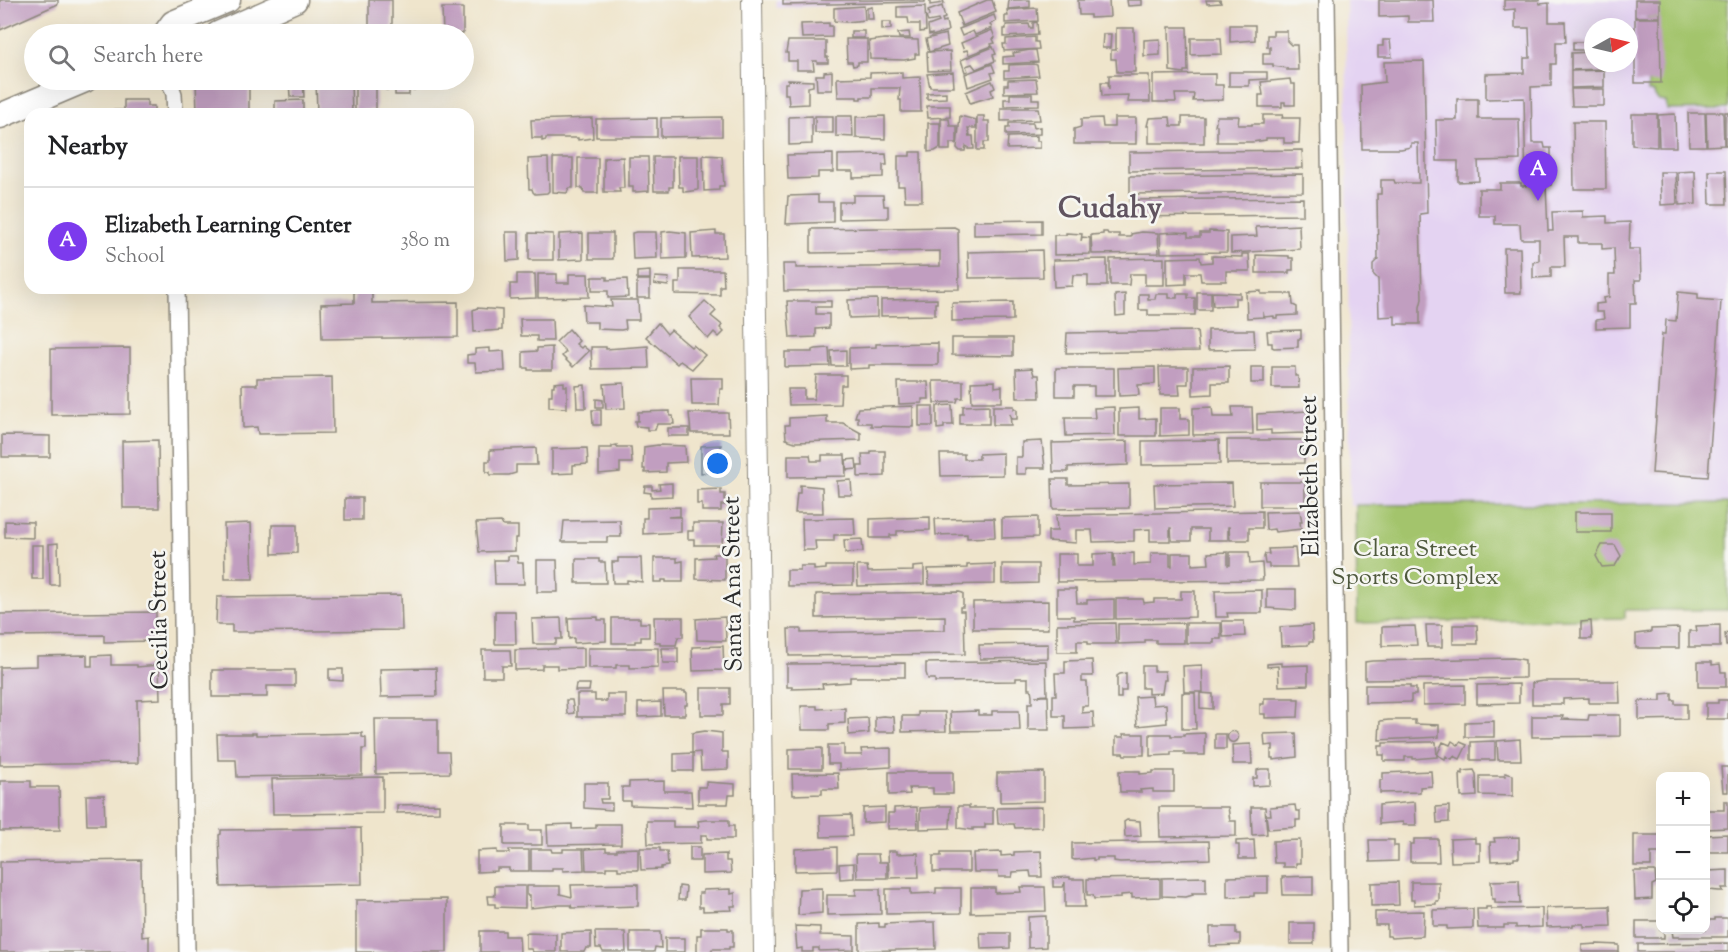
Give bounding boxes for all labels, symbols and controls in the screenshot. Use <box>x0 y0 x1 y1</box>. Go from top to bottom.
north arrow <box>1584 18 1638 72</box>
search box <box>24 24 474 90</box>
icon: search <box>45 41 78 74</box>
text: Search here <box>93 41 203 73</box>
text: Nearby <box>48 129 128 166</box>
pin: A <box>1518 152 1558 201</box>
district label: Cudahy <box>1058 188 1162 231</box>
text: Elizabeth Learning Center <box>105 211 351 243</box>
text: A <box>59 227 76 256</box>
text: 380 m <box>401 227 450 256</box>
text: School <box>105 243 165 272</box>
street label: Elizabeth Street <box>1293 395 1329 557</box>
your location <box>703 449 732 478</box>
street label: Santa Ana Street <box>715 496 753 672</box>
park label: Clara Street Sports Complex <box>1331 533 1499 595</box>
street label: Cecilia Street <box>142 550 178 690</box>
map controls <box>1656 772 1710 934</box>
button: + <box>1656 772 1710 826</box>
button: − <box>1656 826 1710 880</box>
button: locate <box>1656 880 1710 934</box>

